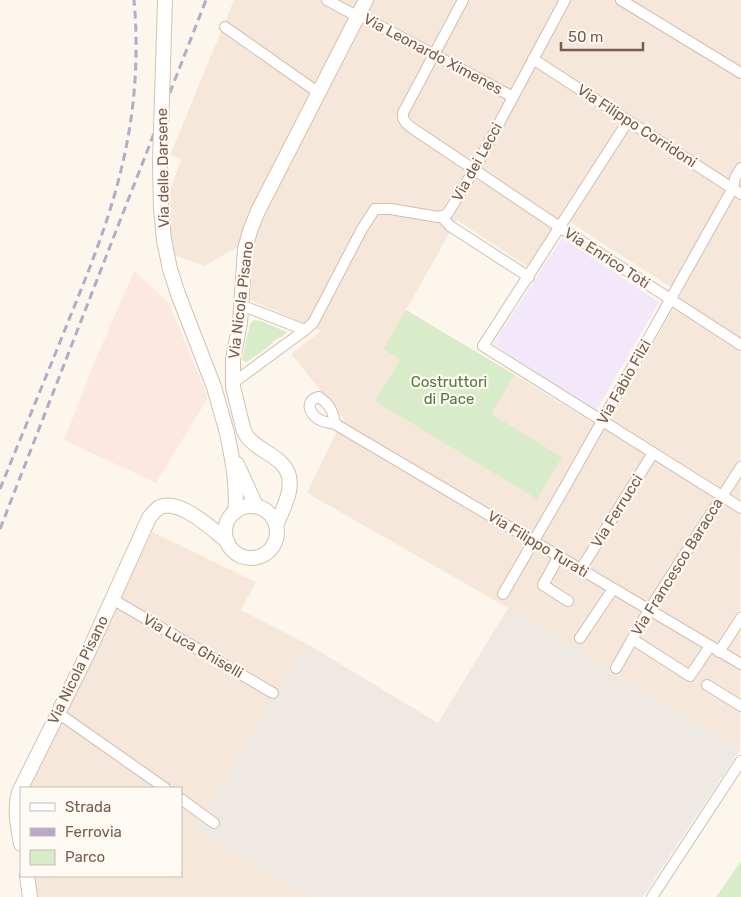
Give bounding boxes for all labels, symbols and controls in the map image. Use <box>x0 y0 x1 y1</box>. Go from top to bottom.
street label: Via Leonardo Ximenes <box>360 10 506 98</box>
scale bar <box>561 20 644 52</box>
text: 50 m <box>568 28 603 46</box>
street label: Via Filippo Corridoni <box>574 81 700 171</box>
street label: Via delle Darsene <box>153 108 173 228</box>
street label: Via dei Lecci <box>448 120 506 204</box>
street label: Via Enrico Toti <box>561 224 653 292</box>
street label: Via Nicola Pisano <box>225 240 257 360</box>
street label: Via Fabio Filzi <box>593 336 655 428</box>
park label: Costruttori di Pace <box>411 373 487 408</box>
street label: Via Ferrucci <box>587 471 647 551</box>
street label: Via Francesco Baracca <box>627 495 727 639</box>
street label: Via Filippo Turati <box>484 507 592 581</box>
street label: Via Luca Ghiselli <box>140 610 246 682</box>
street label: Via Nicola Pisano <box>44 613 112 727</box>
legend <box>20 787 182 877</box>
text: Strada <box>65 798 111 816</box>
text: Ferrovia <box>65 823 122 841</box>
text: Parco <box>65 848 105 866</box>

